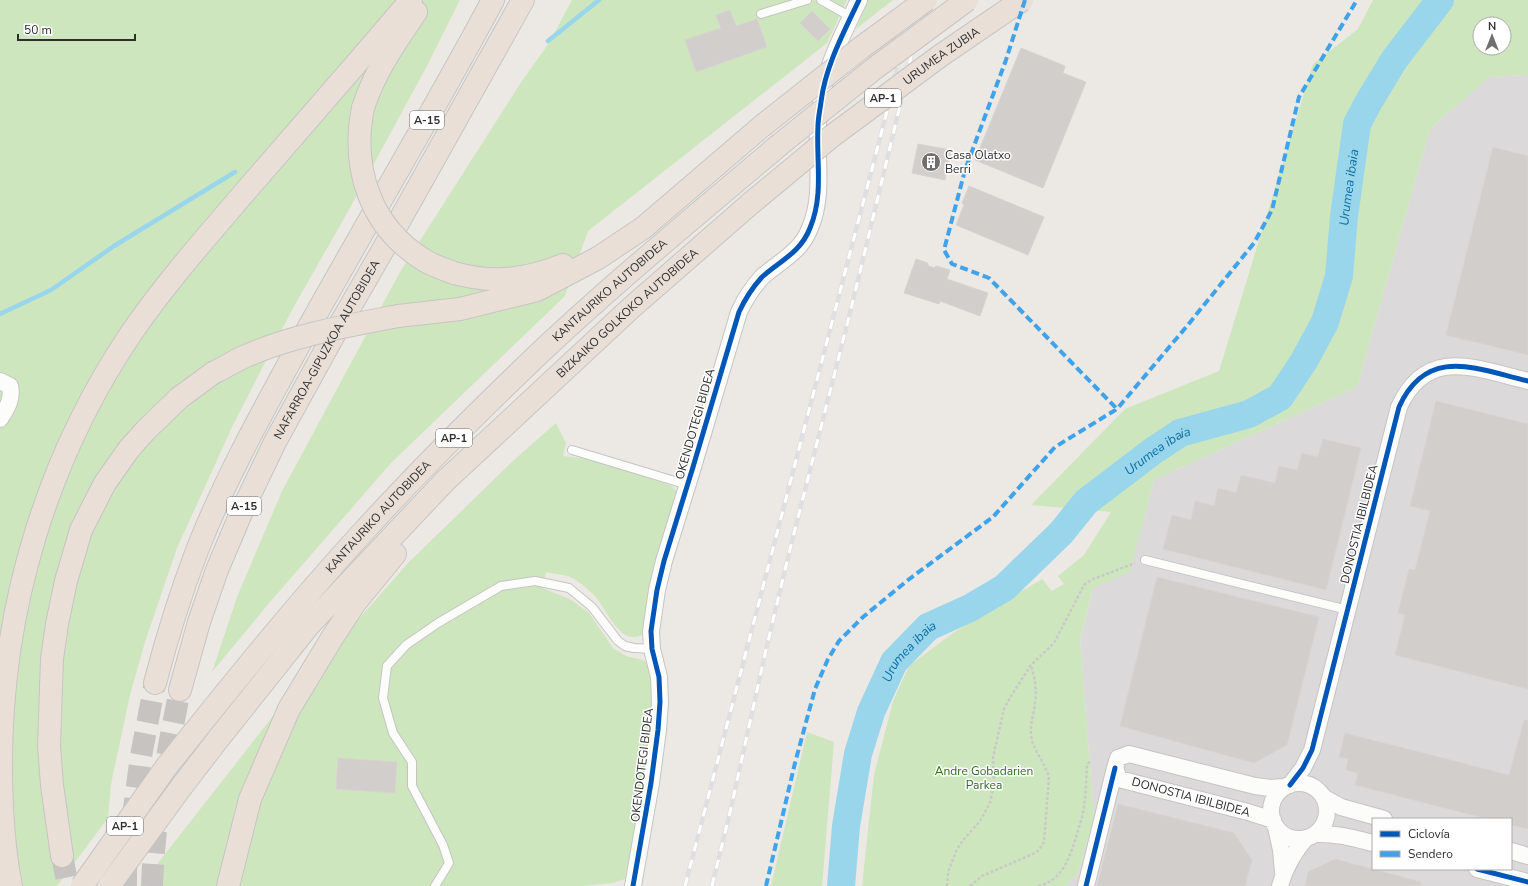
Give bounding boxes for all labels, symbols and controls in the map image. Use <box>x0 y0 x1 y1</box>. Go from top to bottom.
scale bar <box>18 16 135 42</box>
north arrow <box>1472 16 1512 56</box>
text: N <box>1488 19 1496 34</box>
text: 50 m <box>24 22 52 38</box>
street label: URUMEA ZUBIA <box>900 23 983 89</box>
road number: AP-1 <box>865 89 901 107</box>
road number: A-15 <box>410 111 444 129</box>
place label: Casa Olatxo Berri <box>945 147 1011 177</box>
water label: Urumea ibaia <box>1335 148 1363 226</box>
building icon: Casa Olatxo Berri <box>920 151 942 173</box>
street label: KANTAURIKO AUTOBIDEA <box>549 235 671 345</box>
street label: BIZKAIKO GOLKOKO AUTOBIDEA <box>553 245 702 381</box>
street label: NAFARROA-GIPUZKOA AUTOBIDEA <box>270 257 384 442</box>
street label: OKENDOTEGI BIDEA <box>671 366 719 481</box>
water label: Urumea ibaia <box>1121 423 1193 480</box>
road number: AP-1 <box>436 429 472 447</box>
street label: KANTAURIKO AUTOBIDEA <box>322 457 435 576</box>
street label: DONOSTIA IBILBIDEA <box>1336 463 1382 585</box>
road number: A-15 <box>227 497 261 515</box>
water label: Urumea ibaia <box>878 617 939 685</box>
street label: OKENDOTEGI BIDEA <box>627 707 657 823</box>
park label: Andre Gobadarien Parkea <box>935 763 1033 793</box>
street label: DONOSTIA IBILBIDEA <box>1130 773 1252 821</box>
road number: AP-1 <box>107 817 143 835</box>
legend <box>1372 818 1512 870</box>
text: Ciclovía <box>1408 826 1450 842</box>
text: Sendero <box>1408 846 1453 862</box>

